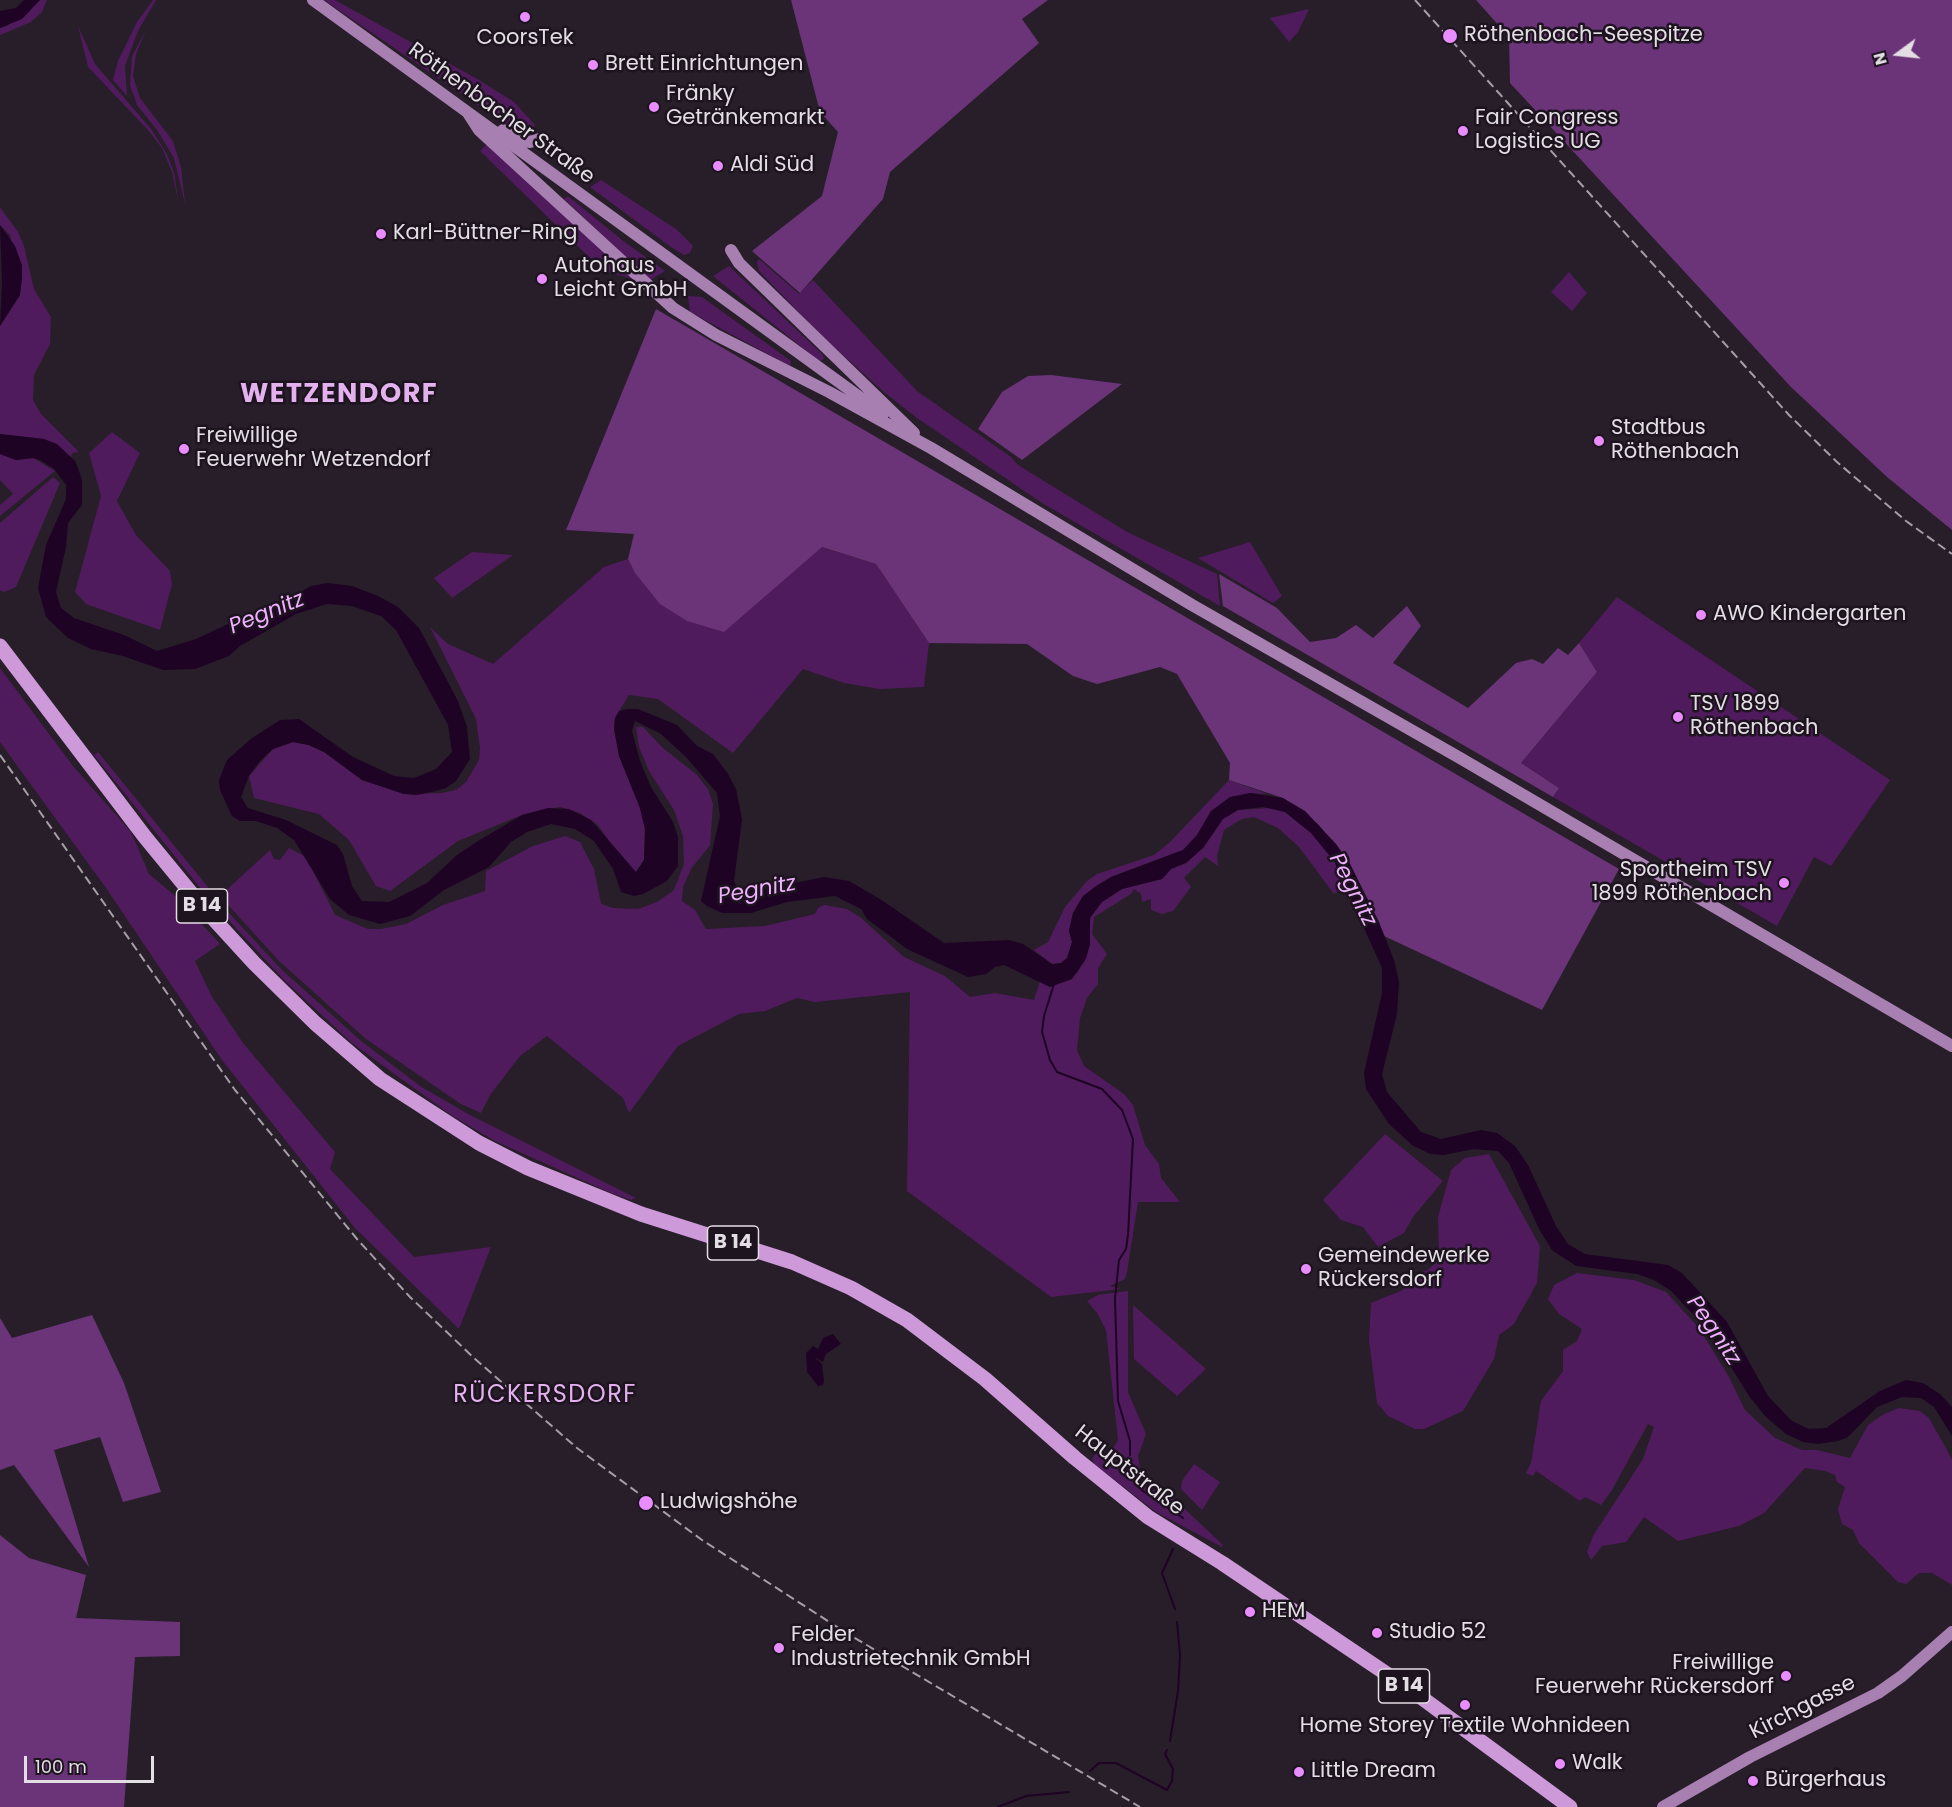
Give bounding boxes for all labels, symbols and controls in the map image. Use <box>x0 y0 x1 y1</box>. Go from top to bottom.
marker: CoorsTek <box>518 10 532 24</box>
place label: Röthenbach-Seespitze <box>1464 23 1703 49</box>
north arrow <box>1868 24 1928 84</box>
place label: CoorsTek <box>476 26 574 52</box>
marker: Röthenbach-Seespitze <box>1441 27 1459 45</box>
street label: Röthenbacher Straße <box>403 38 599 190</box>
text: N <box>1867 50 1893 68</box>
place label: Brett Einrichtungen <box>605 52 803 78</box>
marker: Brett Einrichtungen <box>586 58 600 72</box>
place label: Fränky Getränkemarkt <box>666 82 824 132</box>
marker: Fränky Getränkemarkt <box>647 100 661 114</box>
place label: Fair Congress Logistics UG <box>1475 106 1618 156</box>
marker: Fair Congress Logistics UG <box>1456 124 1470 138</box>
place label: Aldi Süd <box>730 153 814 179</box>
marker: Aldi Süd <box>711 159 725 173</box>
place label: Karl-Büttner-Ring <box>393 221 577 247</box>
marker: Karl-Büttner-Ring <box>374 227 388 241</box>
place label: Autohaus Leicht GmbH <box>554 254 687 304</box>
marker: Autohaus Leicht GmbH <box>535 272 549 286</box>
district label: WETZENDORF <box>240 379 438 411</box>
place label: Stadtbus Röthenbach <box>1611 416 1739 466</box>
place label: Freiwillige Feuerwehr Wetzendorf <box>196 424 431 474</box>
marker: Stadtbus Röthenbach <box>1592 434 1606 448</box>
marker: Freiwillige Feuerwehr Wetzendorf <box>177 442 191 456</box>
water label: Pegnitz <box>226 587 308 641</box>
place label: AWO Kindergarten <box>1713 602 1906 628</box>
marker: AWO Kindergarten <box>1694 608 1708 622</box>
place label: TSV 1899 Röthenbach <box>1690 692 1818 742</box>
marker: TSV 1899 Röthenbach <box>1671 710 1685 724</box>
water label: Pegnitz <box>1322 849 1382 931</box>
place label: Sportheim TSV 1899 Röthenbach <box>1592 858 1772 908</box>
water label: Pegnitz <box>716 871 798 911</box>
marker: Sportheim TSV 1899 Röthenbach <box>1777 876 1791 890</box>
road number: B 14 <box>176 889 228 923</box>
road number: B 14 <box>708 1226 758 1260</box>
place label: Gemeindewerke Rückersdorf <box>1318 1244 1490 1294</box>
marker: Gemeindewerke Rückersdorf <box>1299 1262 1313 1276</box>
water label: Pegnitz <box>1680 1291 1746 1371</box>
district label: RÜCKERSDORF <box>453 1382 637 1410</box>
street label: Hauptstraße <box>1069 1420 1189 1522</box>
place label: Ludwigshöhe <box>660 1490 798 1516</box>
marker: Ludwigshöhe <box>637 1494 655 1512</box>
place label: HEM <box>1262 1599 1305 1625</box>
marker: HEM <box>1243 1605 1257 1619</box>
place label: Studio 52 <box>1389 1620 1486 1646</box>
place label: Felder Industrietechnik GmbH <box>791 1623 1030 1673</box>
marker: Studio 52 <box>1370 1626 1384 1640</box>
marker: Felder Industrietechnik GmbH <box>772 1641 786 1655</box>
place label: Freiwillige Feuerwehr Rückersdorf <box>1535 1651 1774 1701</box>
road number: B 14 <box>1378 1669 1430 1703</box>
marker: Freiwillige Feuerwehr Rückersdorf <box>1779 1669 1793 1683</box>
street label: Kirchgasse <box>1746 1671 1860 1745</box>
marker: Home Storey Textile Wohnideen <box>1458 1698 1472 1712</box>
place label: Home Storey Textile Wohnideen <box>1300 1714 1630 1740</box>
scale bar <box>27 1744 158 1782</box>
place label: Walk <box>1572 1751 1623 1777</box>
text: 100 m <box>35 1754 87 1779</box>
marker: Walk <box>1553 1757 1567 1771</box>
place label: Little Dream <box>1311 1759 1436 1785</box>
marker: Little Dream <box>1292 1765 1306 1779</box>
place label: Bürgerhaus <box>1765 1768 1886 1794</box>
marker: Bürgerhaus <box>1746 1774 1760 1788</box>

